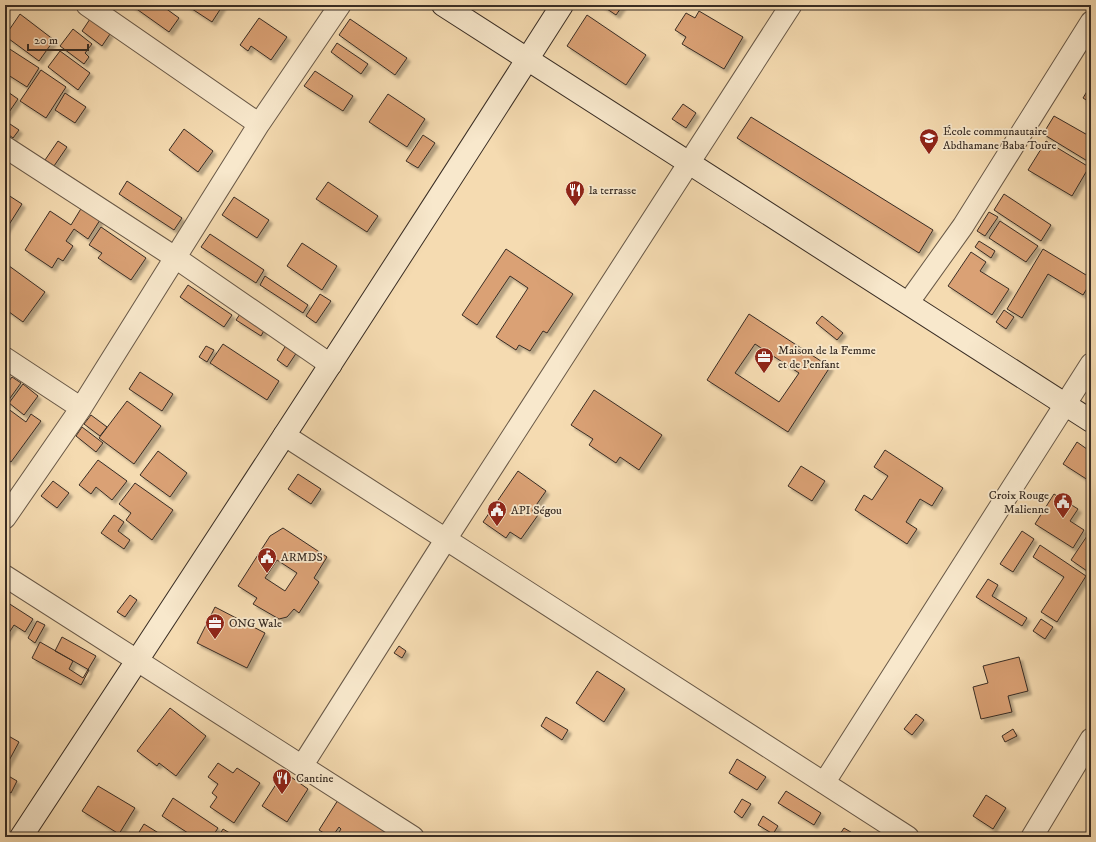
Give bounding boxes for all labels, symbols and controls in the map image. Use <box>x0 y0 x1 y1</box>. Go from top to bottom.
scale bar <box>28 26 88 52</box>
text: 20 m <box>34 33 58 48</box>
place label: École communautaire Abdhamane Baba Toure <box>943 124 1056 153</box>
school or university icon: École communautaire Abdhamane Baba Toure <box>918 127 940 155</box>
restaurant icon: la terrasse <box>564 179 586 207</box>
place label: la terrasse <box>589 183 636 198</box>
place label: Maison de la Femme et de l'enfant <box>778 343 876 372</box>
office icon: Maison de la Femme et de l'enfant <box>753 346 775 374</box>
place label: Croix Rouge Malienne <box>989 488 1049 517</box>
public building icon: Croix Rouge Malienne <box>1052 491 1074 519</box>
public building icon: API Ségou <box>486 499 508 527</box>
place label: API Ségou <box>511 503 562 518</box>
public building icon: ARMDS <box>256 546 278 574</box>
place label: ARMDS <box>281 550 323 565</box>
office icon: ONG Wale <box>204 612 226 640</box>
place label: ONG Wale <box>229 616 282 631</box>
restaurant icon: Cantine <box>271 767 293 795</box>
place label: Cantine <box>296 771 333 786</box>

